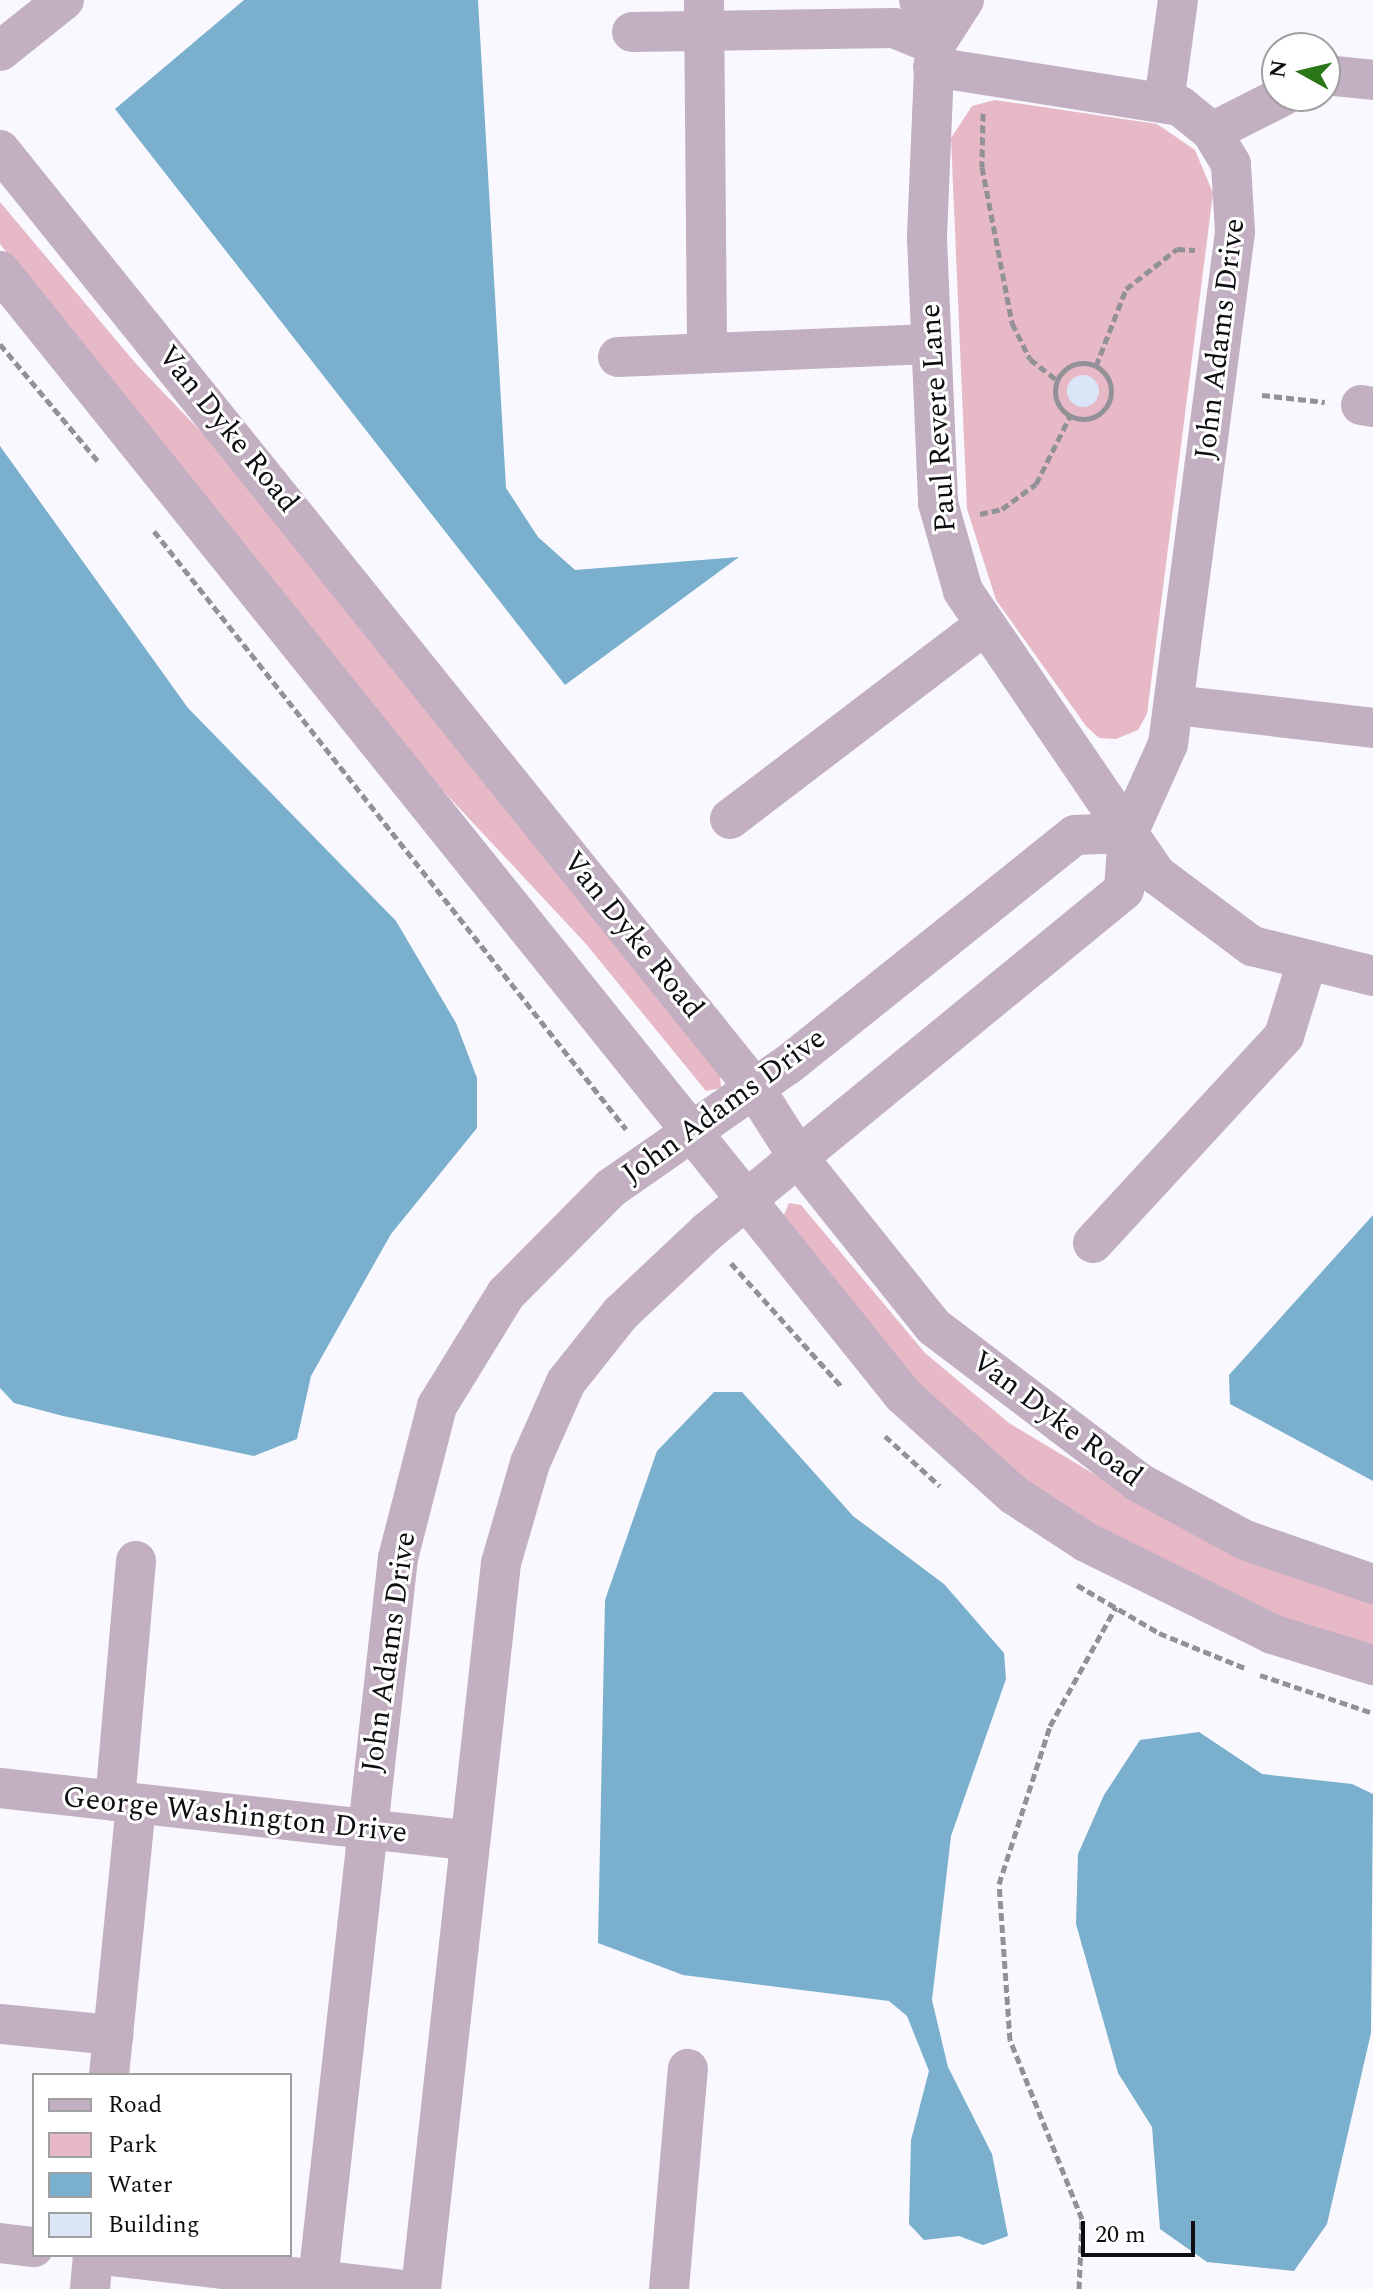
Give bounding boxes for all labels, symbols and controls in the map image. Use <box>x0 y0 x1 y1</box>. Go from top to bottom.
north arrow <box>1261 32 1341 112</box>
text: N <box>1261 58 1296 80</box>
street label: John Adams Drive <box>1187 216 1253 462</box>
street label: Paul Revere Lane <box>912 302 964 534</box>
street label: Van Dyke Road <box>150 338 306 520</box>
street label: Van Dyke Road <box>555 844 711 1026</box>
street label: John Adams Drive <box>615 1020 833 1192</box>
street label: Van Dyke Road <box>965 1343 1149 1495</box>
street label: John Adams Drive <box>354 1529 424 1775</box>
street label: George Washington Drive <box>61 1779 409 1851</box>
legend <box>32 2073 292 2257</box>
text: Road <box>108 2087 162 2123</box>
text: Park <box>108 2127 158 2163</box>
text: Water <box>108 2167 172 2203</box>
scale bar <box>1085 2205 1199 2255</box>
text: Building <box>108 2207 200 2243</box>
text: 20 m <box>1095 2217 1146 2253</box>

